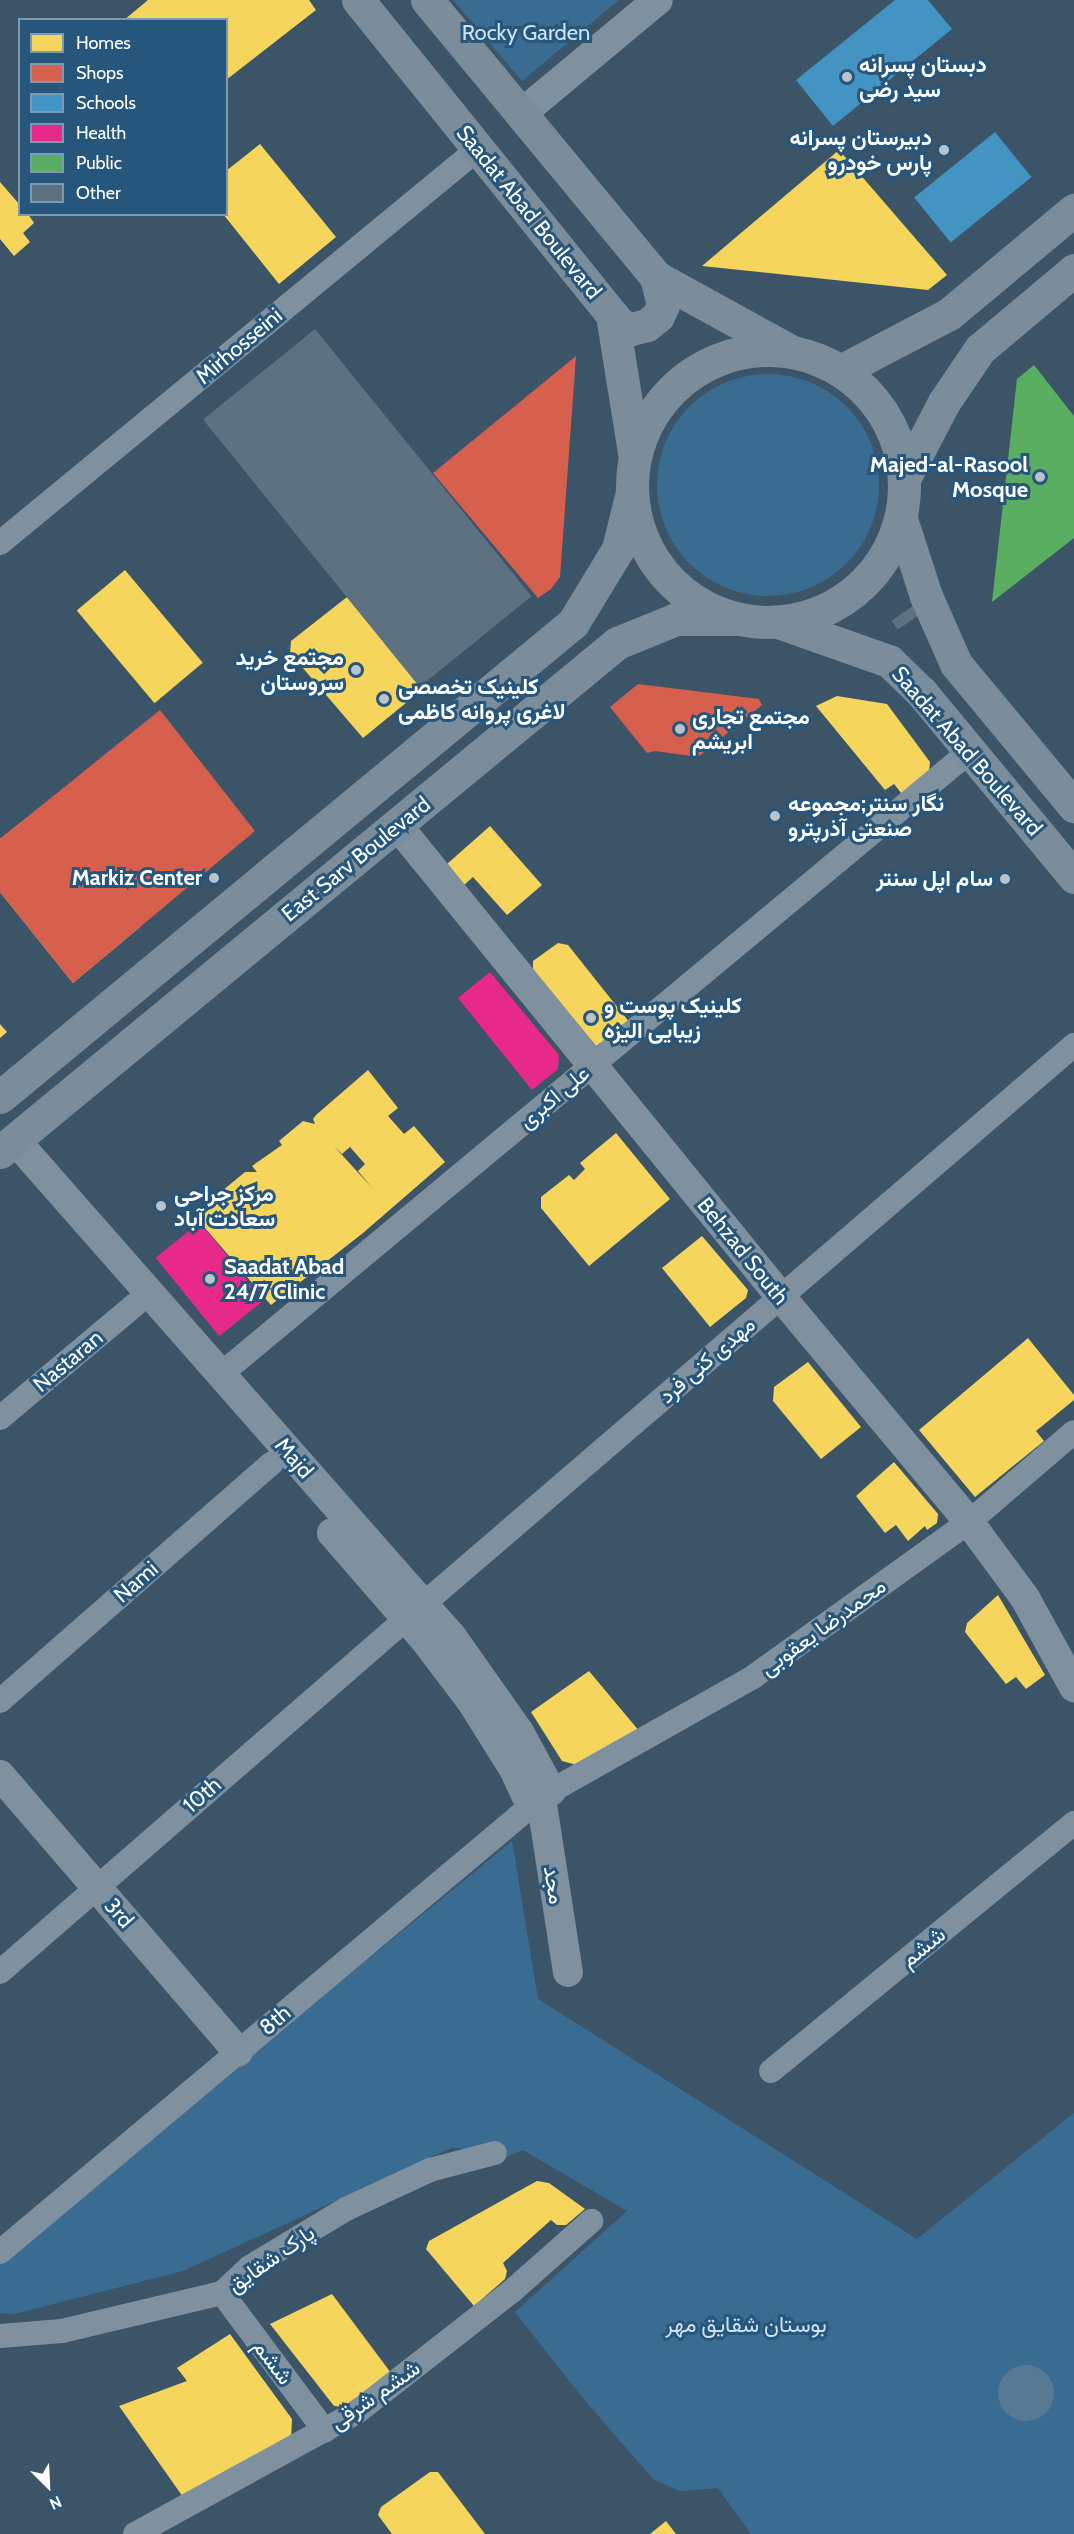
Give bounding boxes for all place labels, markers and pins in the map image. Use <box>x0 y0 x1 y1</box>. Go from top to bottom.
place label: دبستان پسرانه سید رضی <box>859 51 987 102</box>
marker: دبستان پسرانه سید رضی <box>840 70 854 84</box>
place label: دبیرستان پسرانه پارس خودرو <box>790 124 932 176</box>
marker: دبیرستان پسرانه پارس خودرو <box>937 143 951 157</box>
place label: Majed-al-Rasool Mosque <box>870 451 1028 502</box>
marker: Majed-al-Rasool Mosque <box>1033 470 1047 484</box>
place label: مجتمع خرید سروستان <box>236 644 344 696</box>
marker: مجتمع خرید سروستان <box>349 663 363 677</box>
place label: کلینیک تخصصی لاغری پروانه کاظمی <box>398 673 565 724</box>
marker: کلینیک تخصصی لاغری پروانه کاظمی <box>375 690 393 708</box>
place label: مجتمع تجاری ابریشم <box>692 703 810 754</box>
marker: مجتمع تجاری ابریشم <box>673 722 687 736</box>
place label: نگار سنتر;مجموعه صنعتی آذرپترو <box>788 790 944 842</box>
marker: نگار سنتر;مجموعه صنعتی آذرپترو <box>766 807 784 825</box>
place label: Markiz Center <box>72 865 202 891</box>
place label: سام اپل سنتر <box>876 866 993 892</box>
marker: Markiz Center <box>207 871 221 885</box>
marker: سام اپل سنتر <box>998 872 1012 886</box>
place label: کلینیک پوست و زیبایی الیزه <box>604 992 742 1044</box>
marker: کلینیک پوست و زیبایی الیزه <box>582 1009 600 1027</box>
place label: مرکز جراحی سعادت آباد <box>174 1180 275 1232</box>
marker: مرکز جراحی سعادت آباد <box>152 1197 170 1215</box>
place label: Saadat Abad 24/7 Clinic <box>224 1253 344 1304</box>
marker: Saadat Abad 24/7 Clinic <box>201 1270 219 1288</box>

